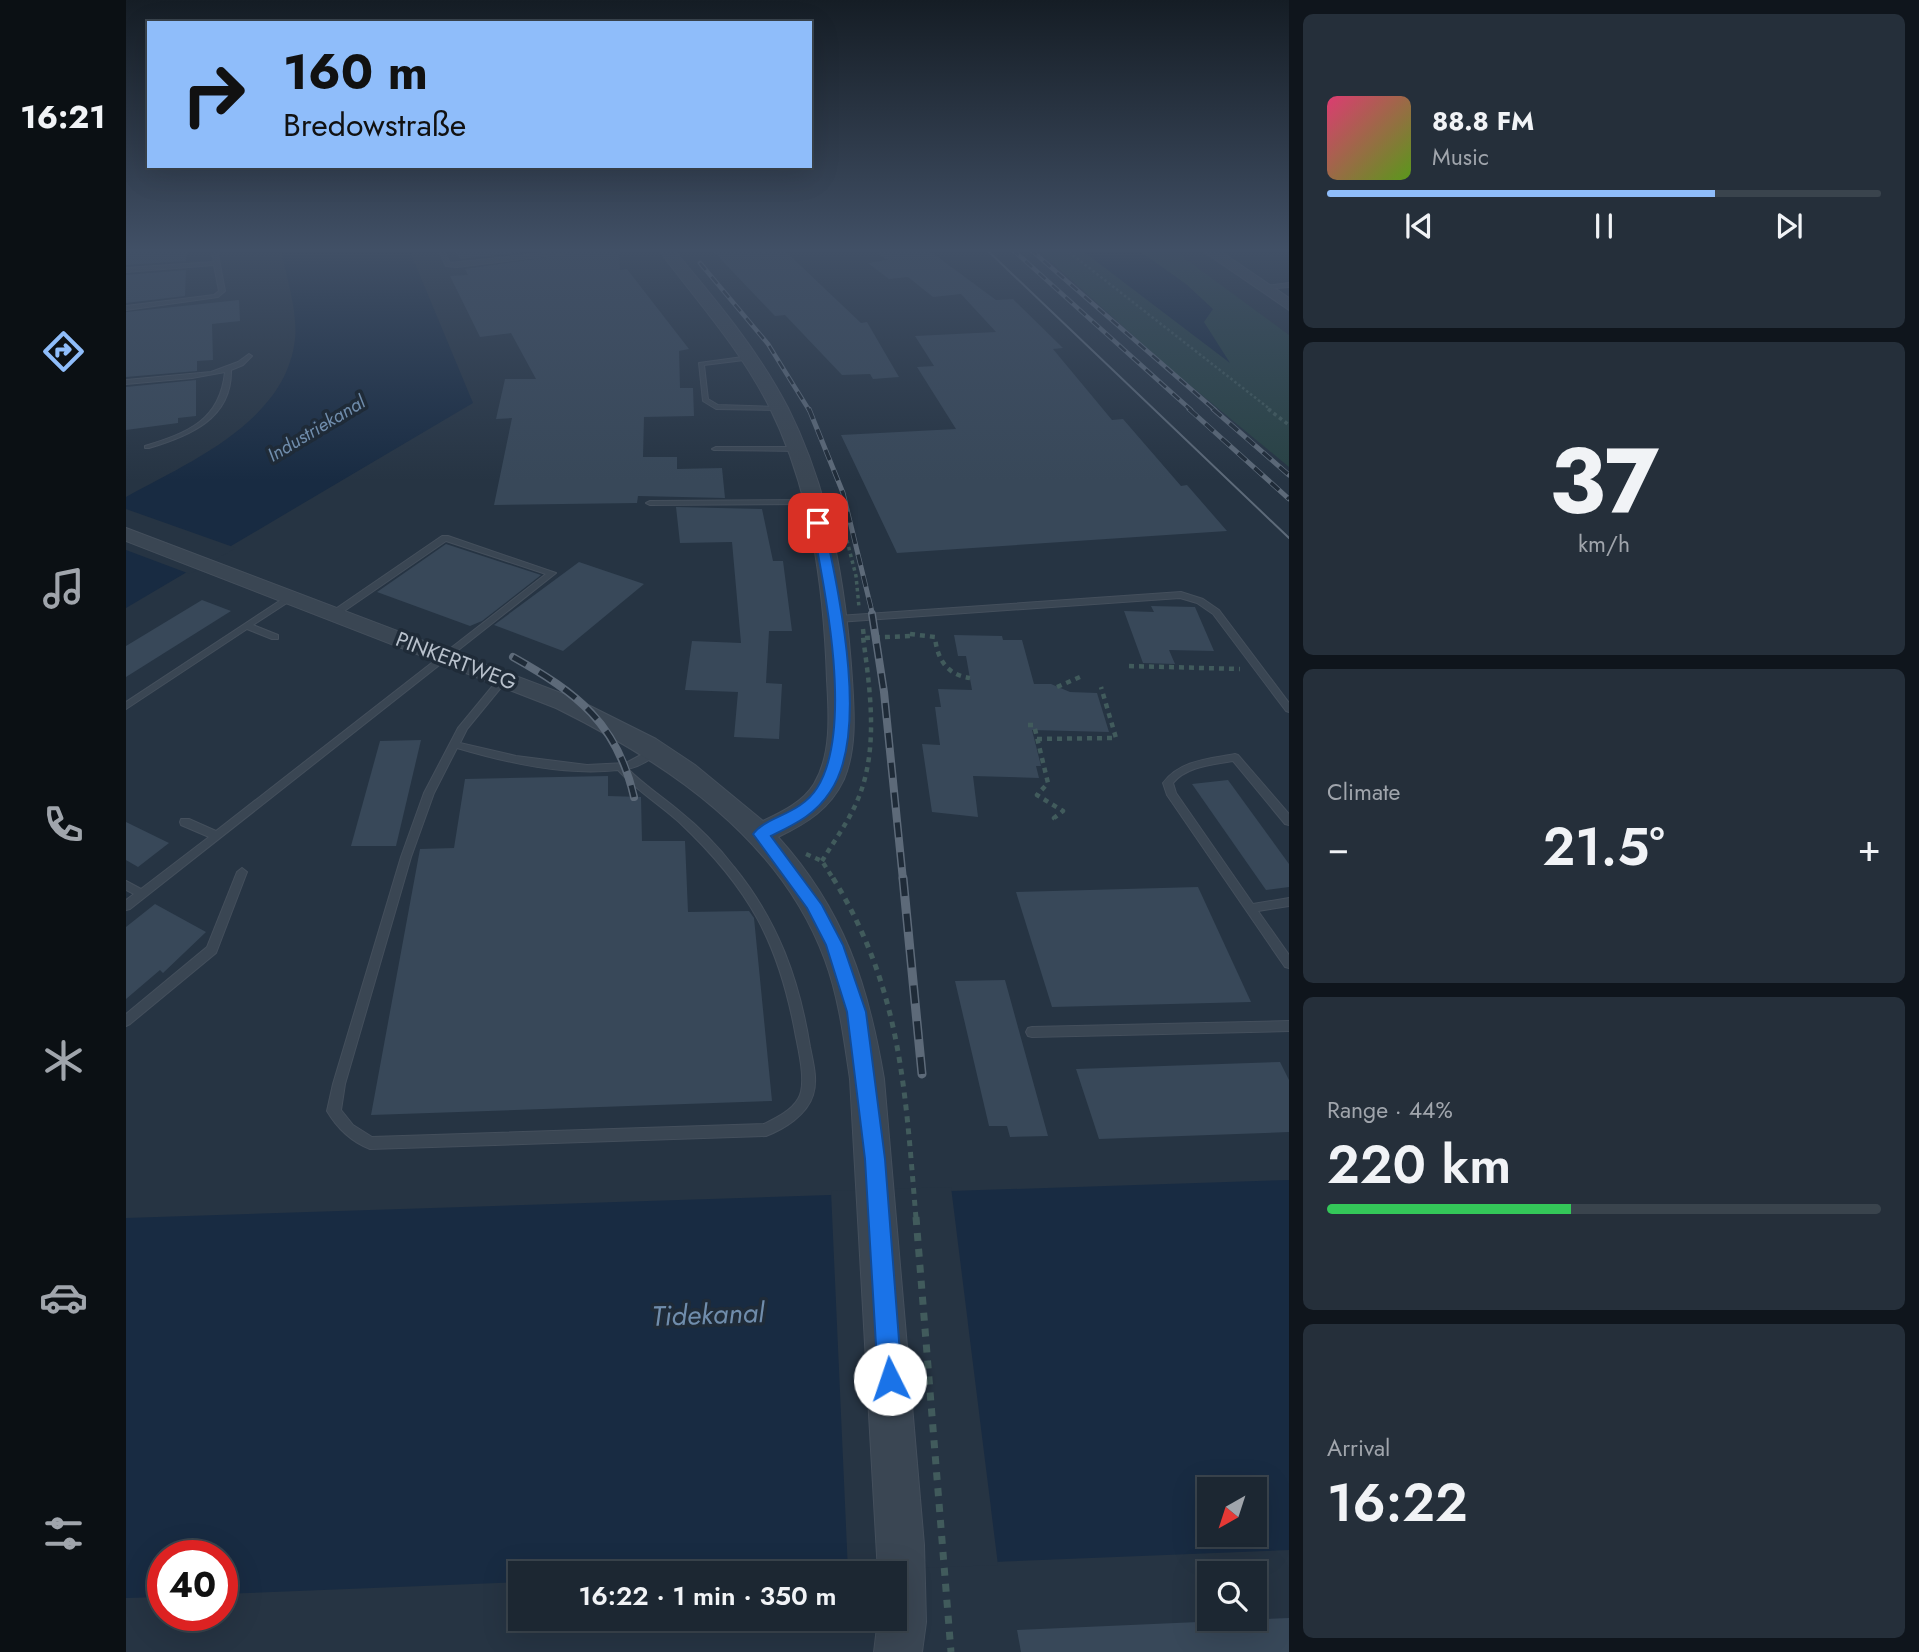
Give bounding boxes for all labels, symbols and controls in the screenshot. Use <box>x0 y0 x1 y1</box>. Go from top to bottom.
text: 160 m <box>283 37 428 107</box>
icon: right <box>168 49 259 140</box>
text: 16:21 <box>20 94 106 140</box>
text: Bredowstraße <box>283 102 466 148</box>
text: 88.8 FM <box>1432 102 1534 140</box>
text: Music <box>1432 140 1489 174</box>
icon: previous <box>1400 207 1438 245</box>
icon: pause <box>1585 207 1623 245</box>
icon: next <box>1770 207 1808 245</box>
icon: directions <box>39 327 88 376</box>
water label: Industriekanal <box>262 388 371 468</box>
text: 37 <box>1549 416 1659 547</box>
pin <box>788 493 848 553</box>
icon: arrive <box>799 504 837 542</box>
text: km/h <box>1578 527 1630 561</box>
icon: music <box>39 564 88 613</box>
street label: PINKERTWEG <box>391 624 521 698</box>
text: Climate <box>1327 775 1400 809</box>
icon: phone <box>39 800 88 849</box>
text: 21.5° <box>1543 809 1665 885</box>
text: − <box>1327 820 1349 875</box>
text: + <box>1858 820 1881 875</box>
icon: climate <box>39 1036 88 1085</box>
text: Range · 44% <box>1327 1093 1453 1127</box>
text: 220 km <box>1327 1127 1511 1203</box>
icon: car <box>39 1273 88 1322</box>
water label: Tidekanal <box>651 1292 767 1337</box>
position arrow <box>853 1342 927 1416</box>
text: Arrival <box>1327 1431 1390 1465</box>
text: 16:22 <box>1327 1465 1468 1541</box>
north arrow <box>1197 1477 1267 1547</box>
map controls <box>1197 1477 1267 1631</box>
icon: filters <box>39 1509 88 1558</box>
speed limit sign: 40 <box>147 1540 238 1631</box>
button: search <box>1197 1561 1267 1631</box>
text: 16:22 · 1 min · 350 m <box>578 1577 837 1615</box>

